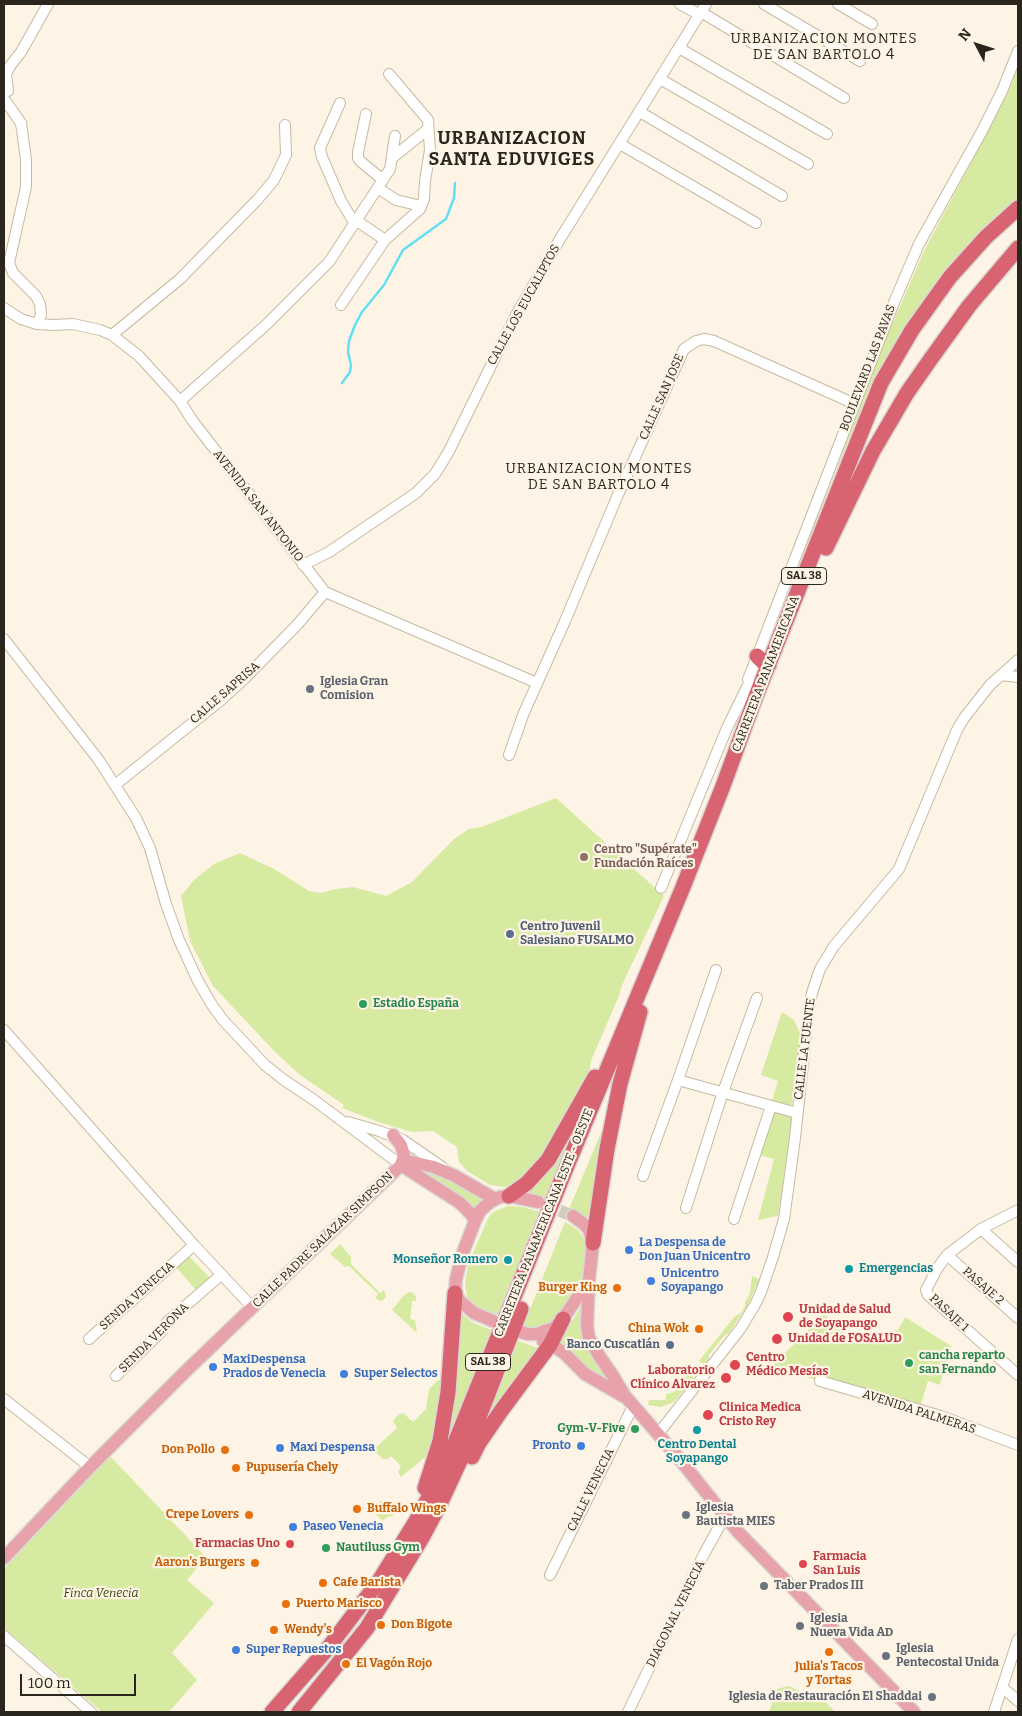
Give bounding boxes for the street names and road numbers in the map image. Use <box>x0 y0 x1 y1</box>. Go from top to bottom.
street label: CALLE LOS EUCALIPTOS <box>485 242 563 368</box>
street label: BOULEVARD LAS PAVAS <box>837 303 899 433</box>
street label: CALLE SAN JOSE <box>637 352 687 442</box>
street label: AVENIDA SAN ANTONIO <box>210 447 306 565</box>
road number: SAL 38 <box>782 568 826 584</box>
street label: CARRETERA PANAMERICANA <box>729 594 803 754</box>
street label: CALLE SAPRISA <box>187 659 263 727</box>
street label: CALLE LA FUENTE <box>792 997 818 1101</box>
street label: CARRETERA PANAMERICANA ESTE - OESTE <box>491 1107 597 1339</box>
street label: CALLE PADRE SALAZAR SIMPSON <box>250 1169 396 1311</box>
street label: SENDA VENECIA <box>97 1259 177 1333</box>
street label: PASAJE 2 <box>959 1264 1007 1308</box>
street label: PASAJE 1 <box>926 1291 972 1335</box>
street label: SENDA VERONA <box>116 1300 192 1376</box>
road number: SAL 38 <box>466 1354 510 1370</box>
street label: AVENIDA PALMERAS <box>861 1387 977 1437</box>
street label: CALLE VENECIA <box>565 1446 617 1534</box>
street label: DIAGONAL VENECIA <box>644 1558 708 1670</box>

